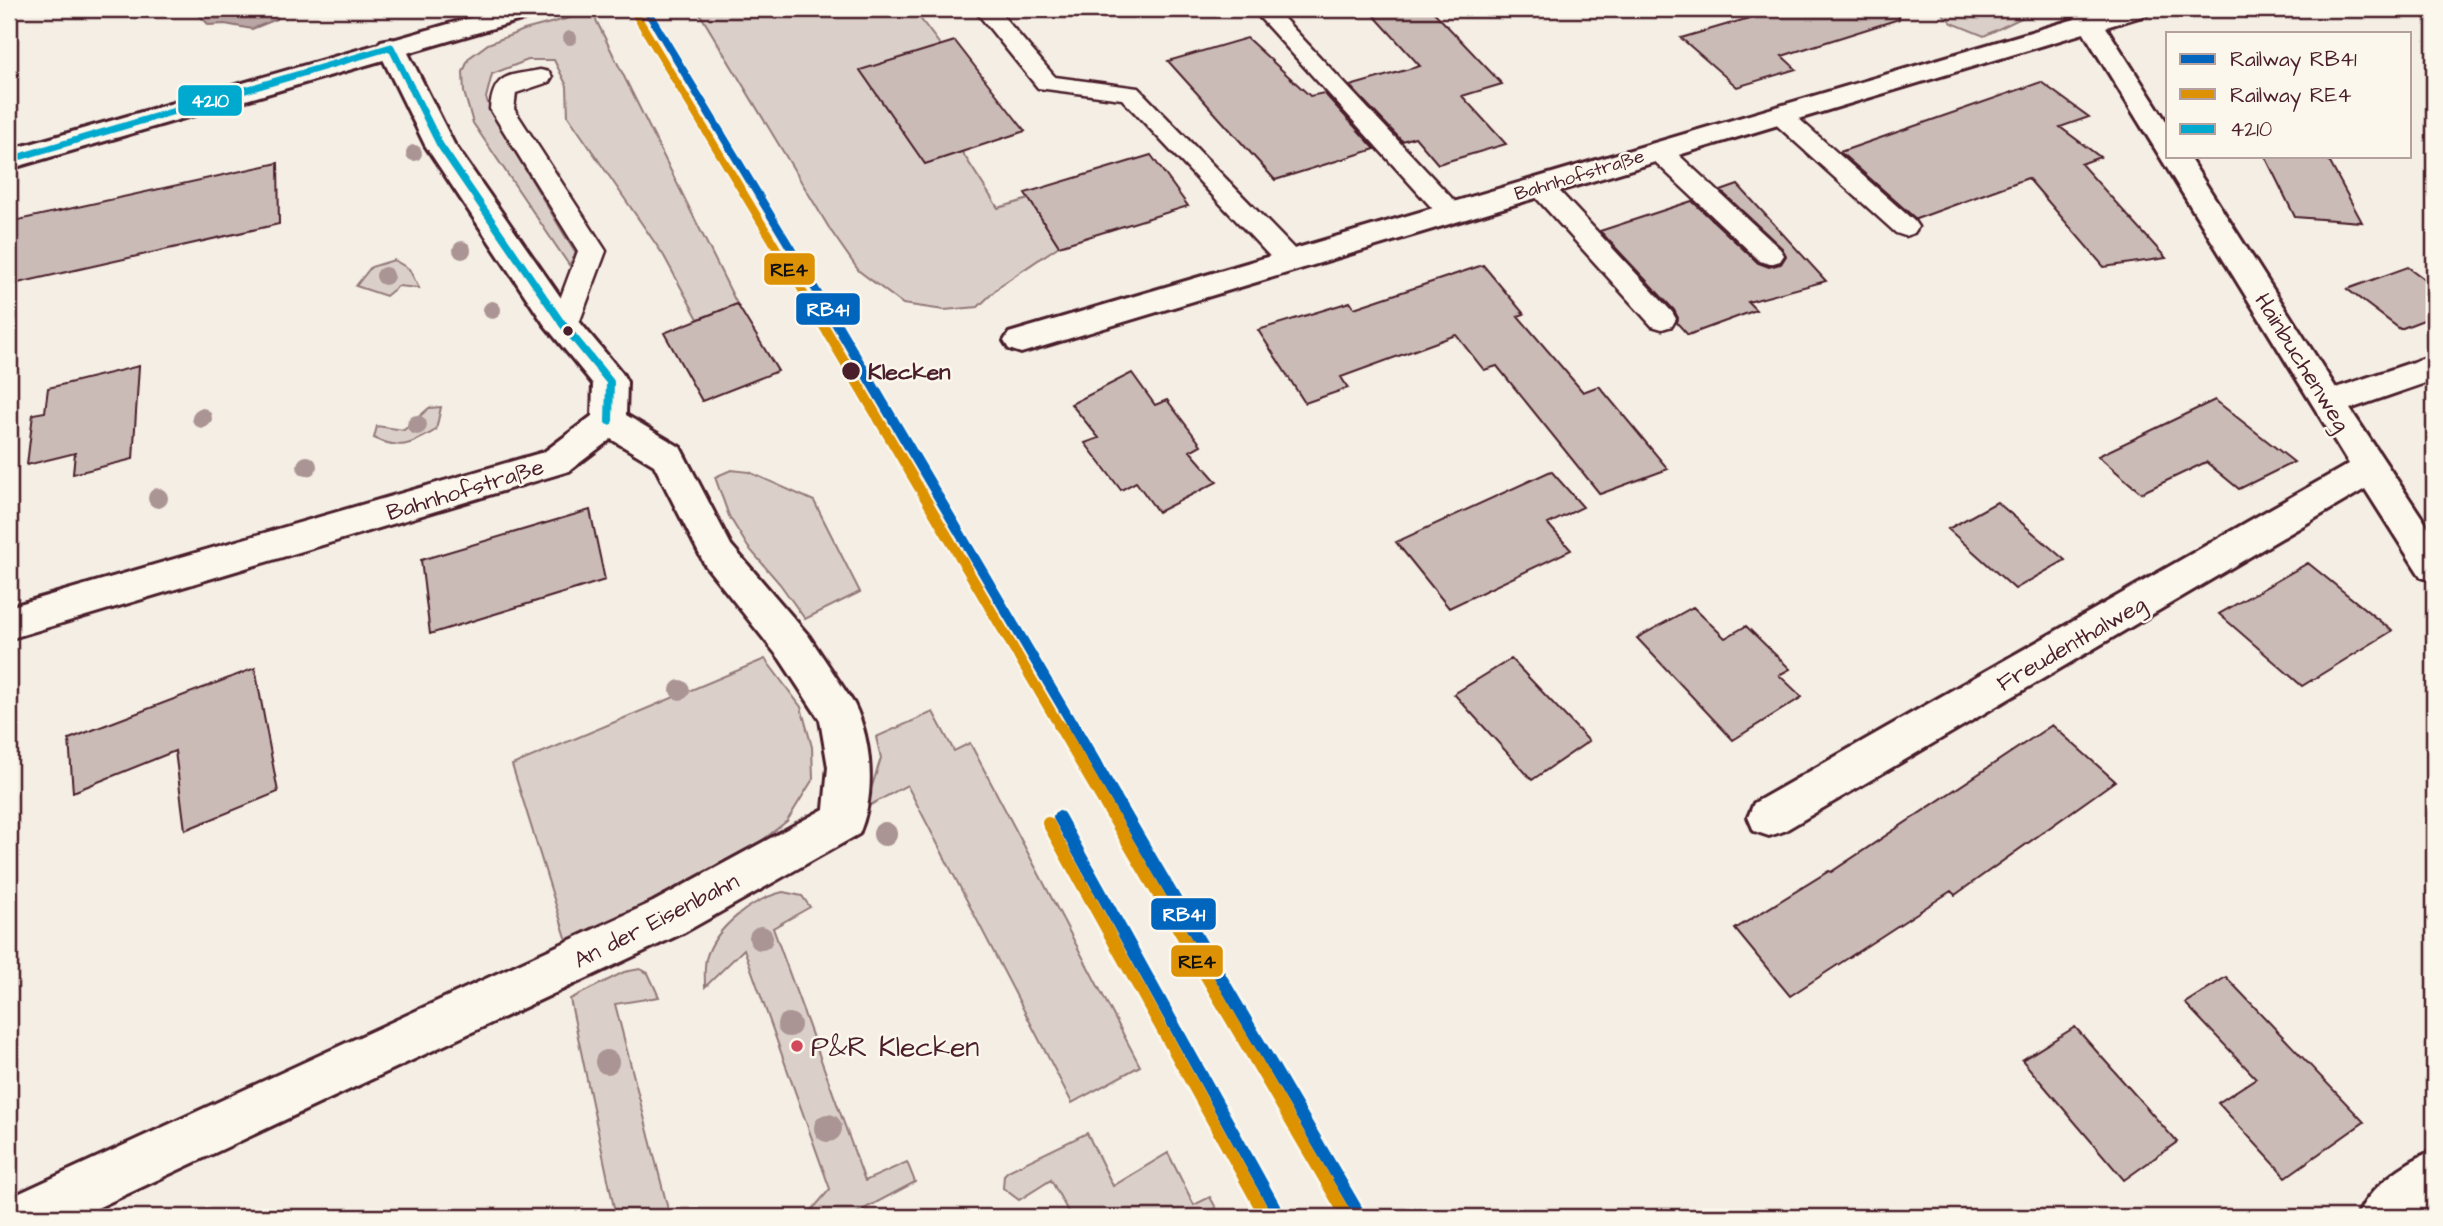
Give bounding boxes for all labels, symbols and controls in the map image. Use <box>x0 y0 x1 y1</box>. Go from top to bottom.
legend <box>2166 32 2412 158</box>
text: Railway RB41 <box>2230 45 2357 76</box>
text: Railway RE4 <box>2230 81 2351 112</box>
line badge: 4210 <box>177 84 243 117</box>
text: 4210 <box>191 88 229 115</box>
text: 4210 <box>2230 115 2272 144</box>
street label: Bahnhofstraße <box>1511 143 1648 208</box>
line badge: RE4 <box>763 252 816 286</box>
text: RE4 <box>770 257 808 284</box>
street label: Hainbuchenweg <box>2246 287 2358 439</box>
line badge: RB41 <box>795 292 861 326</box>
text: RB41 <box>807 297 850 324</box>
unlabelled marker <box>561 324 575 338</box>
place label: Klecken <box>868 356 951 388</box>
marker: Klecken <box>840 360 862 382</box>
street label: Bahnhofstraße <box>383 451 548 529</box>
street label: Freudenthalweg <box>1991 588 2153 700</box>
street label: An der Eisenbahn <box>568 865 745 976</box>
line badge: RB41 <box>1150 897 1217 931</box>
text: RB41 <box>1163 902 1206 929</box>
line badge: RE4 <box>1170 944 1224 978</box>
text: RE4 <box>1178 949 1216 976</box>
place label: P&R Klecken <box>811 1028 979 1067</box>
marker: P&R Klecken <box>789 1038 805 1054</box>

